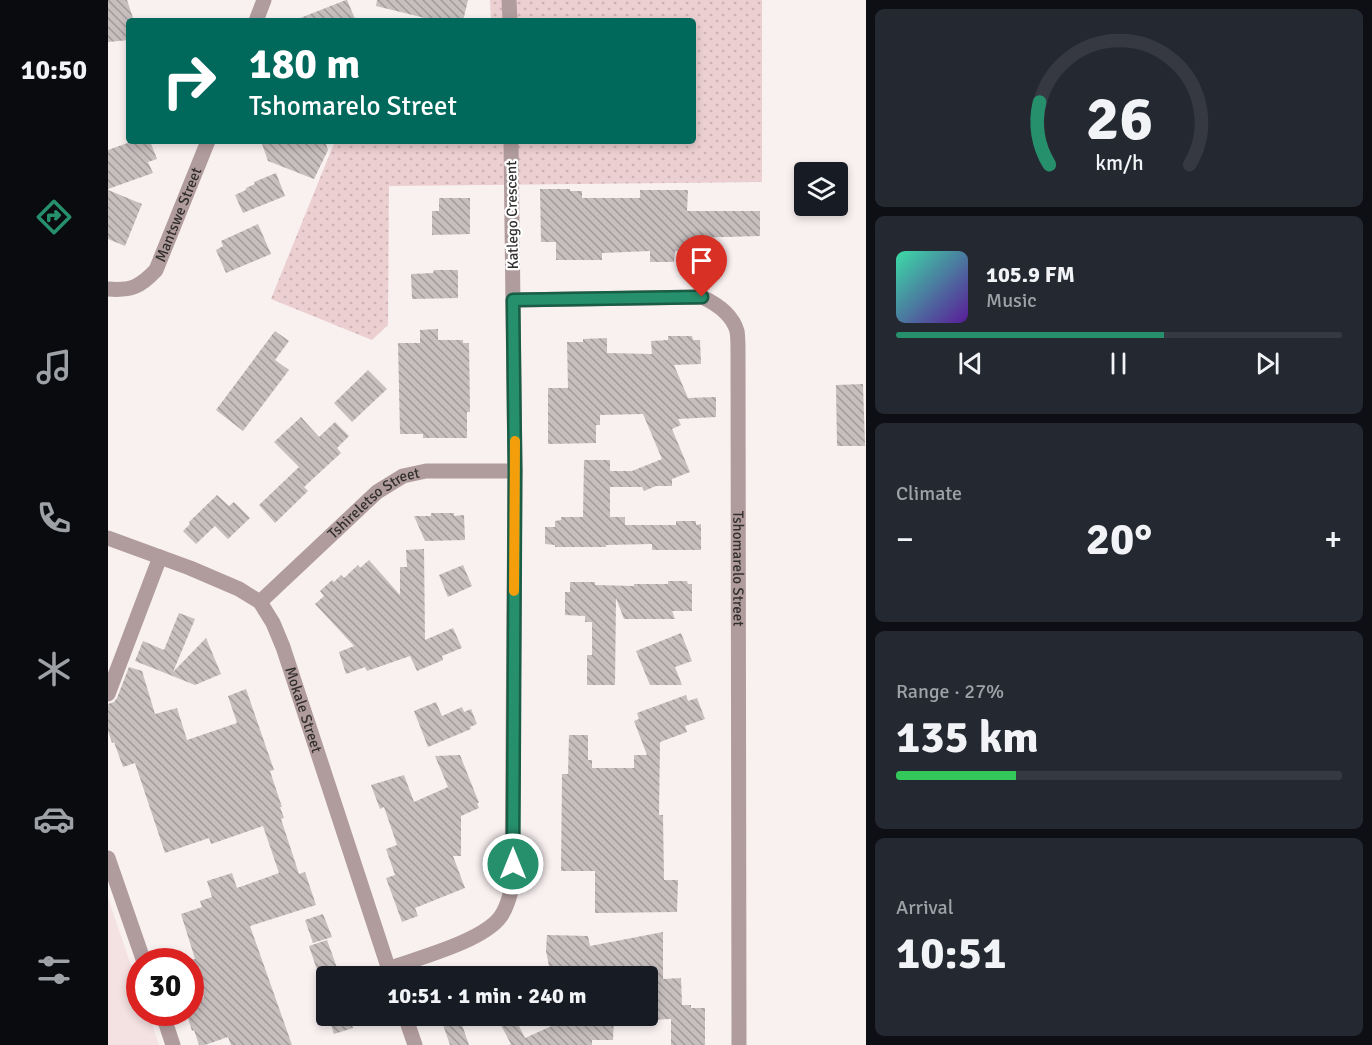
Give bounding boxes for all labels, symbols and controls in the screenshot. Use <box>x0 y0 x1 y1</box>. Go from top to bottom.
text: 180 m <box>249 39 360 90</box>
icon: right <box>150 42 228 120</box>
text: 10:50 <box>21 54 87 87</box>
text: 26 <box>1085 80 1153 157</box>
text: Tshomarelo Street <box>249 90 457 123</box>
text: km/h <box>1095 150 1143 176</box>
street label: Katlego Crescent <box>502 160 522 270</box>
map controls <box>794 162 848 216</box>
button: layers <box>794 162 848 216</box>
street label: Mantswe Street <box>151 165 205 264</box>
icon: directions <box>33 196 75 238</box>
pin <box>676 235 727 297</box>
icon: arrive <box>685 244 718 277</box>
text: 105.9 FM <box>986 261 1075 288</box>
text: Music <box>986 288 1037 313</box>
icon: music <box>33 346 75 388</box>
icon: previous <box>954 347 987 380</box>
icon: pause <box>1102 347 1135 380</box>
icon: next <box>1251 347 1284 380</box>
street label: Tshireletso Street <box>324 464 421 543</box>
text: Climate <box>896 481 962 506</box>
icon: phone <box>33 497 75 539</box>
street label: Tshomarelo Street <box>729 511 747 626</box>
text: 20° <box>1086 512 1152 567</box>
text: − <box>896 519 914 560</box>
text: + <box>1324 519 1342 560</box>
icon: climate <box>33 648 75 690</box>
street label: Mokale Street <box>281 664 326 755</box>
text: Range · 27% <box>896 679 1004 704</box>
text: 135 km <box>896 710 1039 765</box>
icon: car <box>33 798 75 840</box>
position arrow <box>481 832 545 896</box>
text: Arrival <box>896 895 954 920</box>
text: 10:51 <box>896 926 1006 981</box>
speed limit sign: 30 <box>126 948 204 1026</box>
icon: filters <box>33 949 75 991</box>
text: 10:51 · 1 min · 240 m <box>387 982 587 1009</box>

